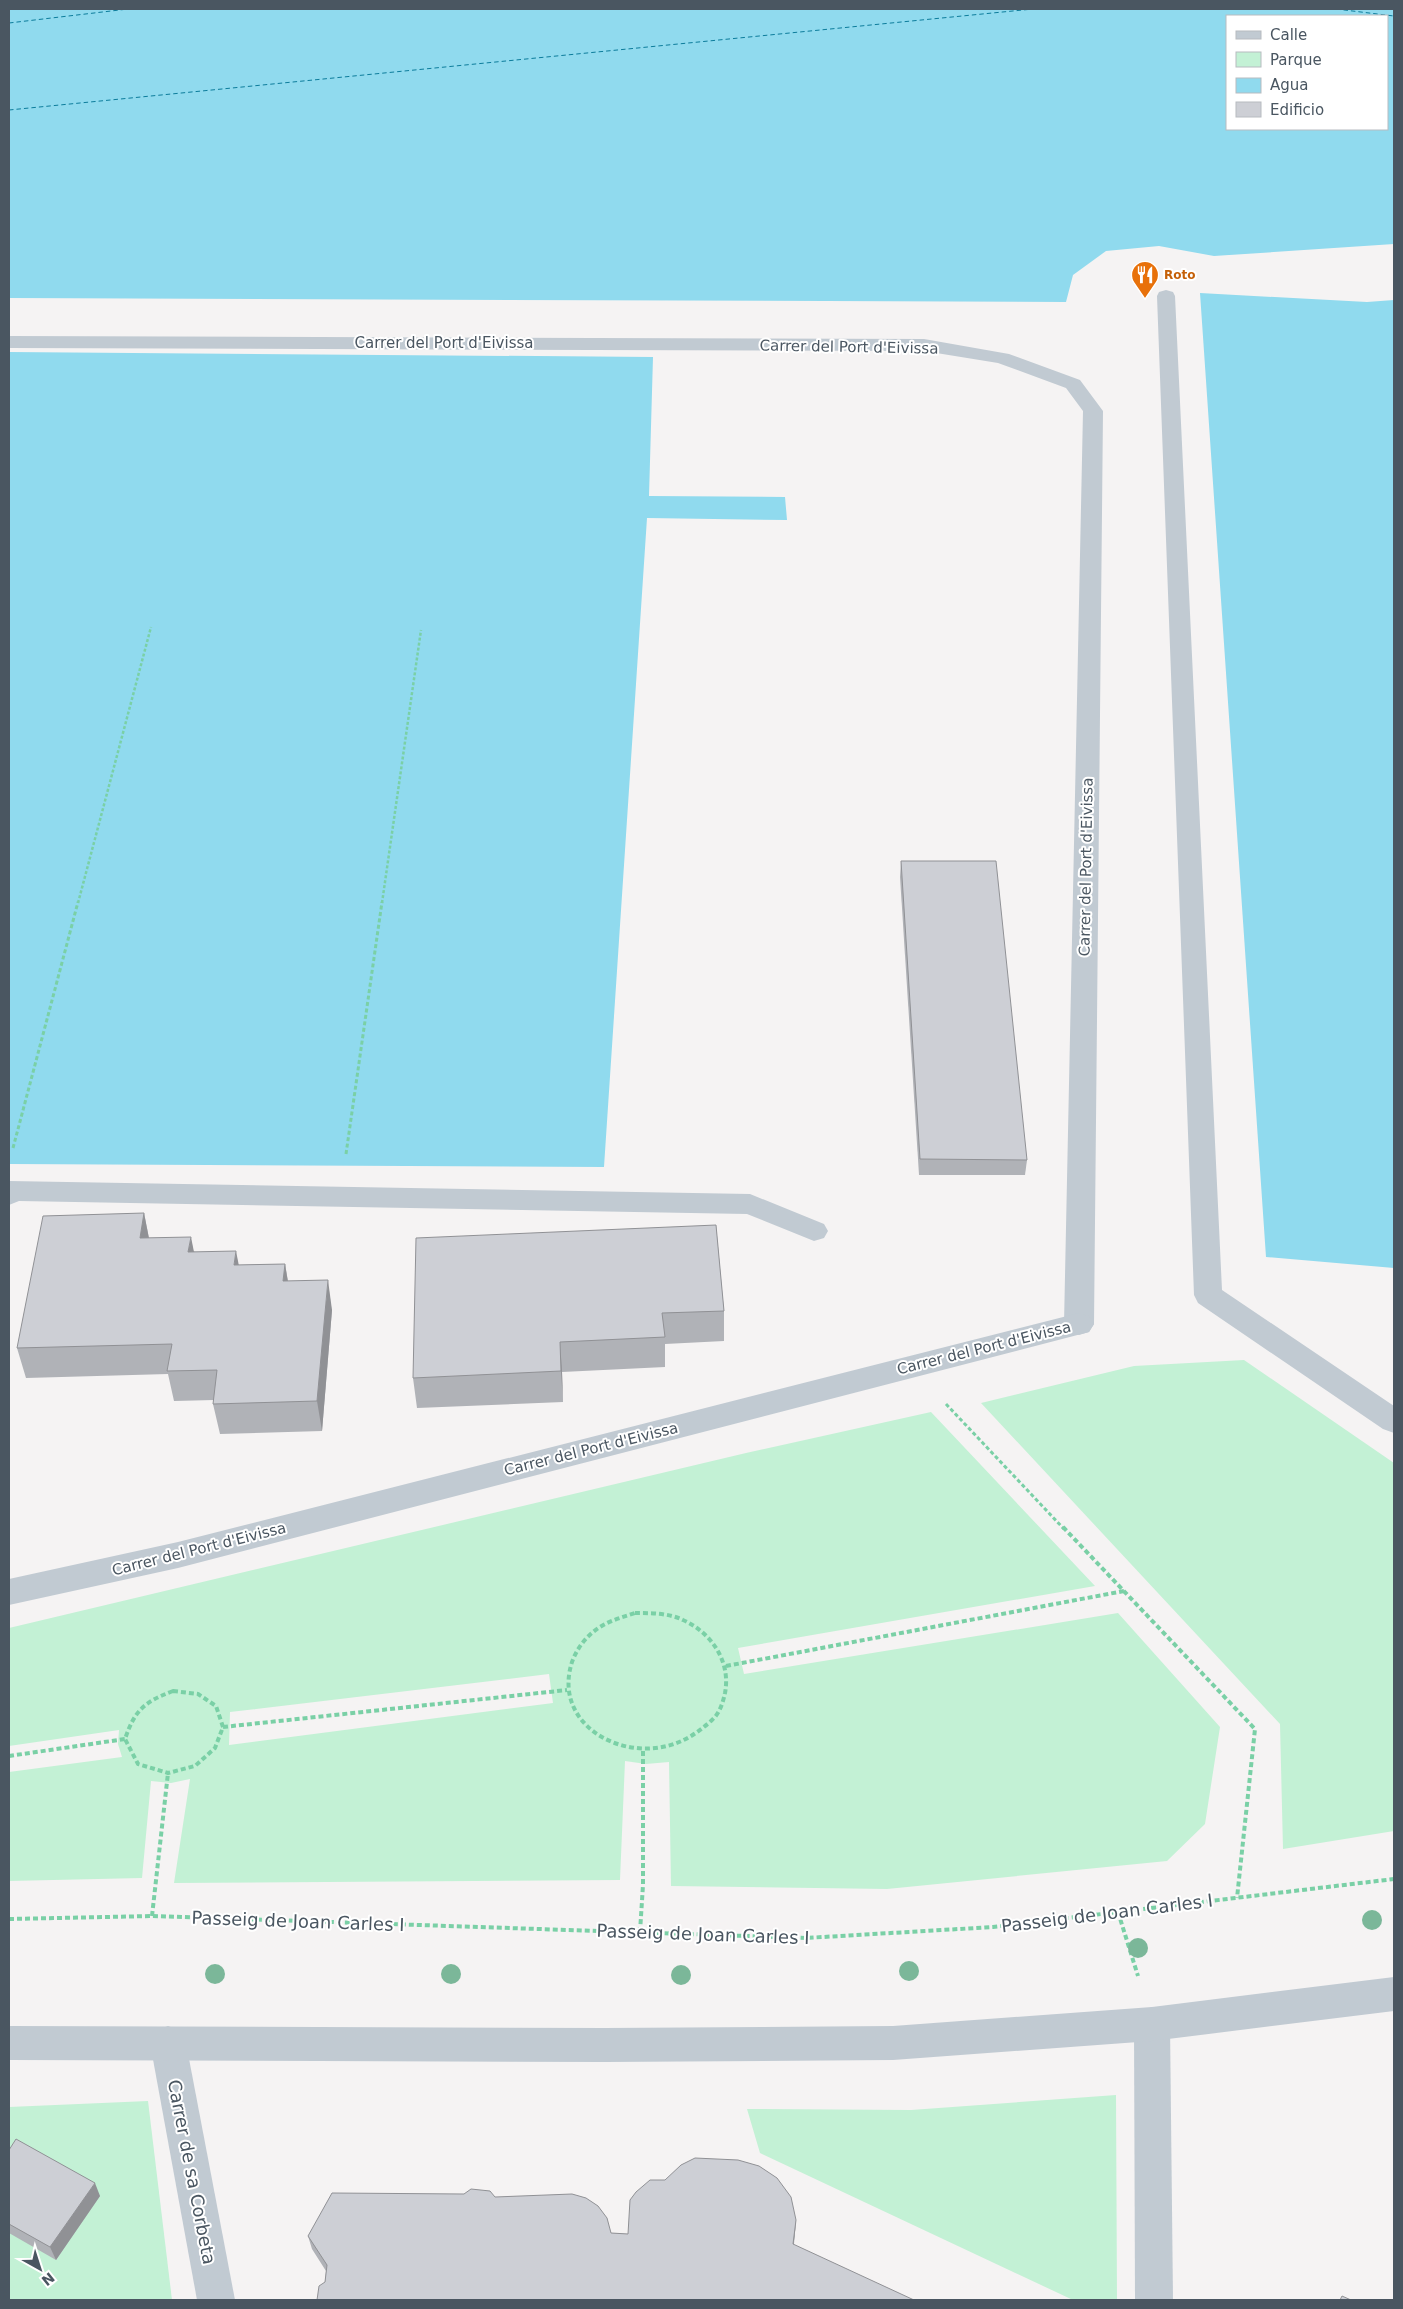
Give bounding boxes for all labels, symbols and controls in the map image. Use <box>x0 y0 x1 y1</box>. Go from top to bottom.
legend <box>1226 15 1388 130</box>
text: Calle <box>1270 26 1307 44</box>
text: Parque <box>1270 51 1322 69</box>
text: Agua <box>1270 76 1308 94</box>
text: Edificio <box>1270 101 1324 119</box>
restaurant icon: Roto <box>1130 260 1160 299</box>
place label: Roto <box>1164 268 1195 282</box>
street label: Carrer del Port d'Eivissa <box>355 334 533 352</box>
street label: Carrer del Port d'Eivissa <box>759 336 939 358</box>
street label: Carrer del Port d'Eivissa <box>1075 777 1097 957</box>
street label: Carrer del Port d'Eivissa <box>895 1318 1073 1378</box>
street label: Carrer del Port d'Eivissa <box>502 1419 680 1479</box>
street label: Carrer del Port d'Eivissa <box>110 1519 288 1579</box>
street label: Passeig de Joan Carles I <box>1000 1890 1214 1936</box>
street label: Passeig de Joan Carles I <box>191 1907 405 1935</box>
street label: Passeig de Joan Carles I <box>596 1920 810 1948</box>
street label: Carrer de sa Corbeta <box>164 2078 220 2266</box>
north arrow <box>15 2244 65 2294</box>
text: N <box>39 2269 58 2289</box>

